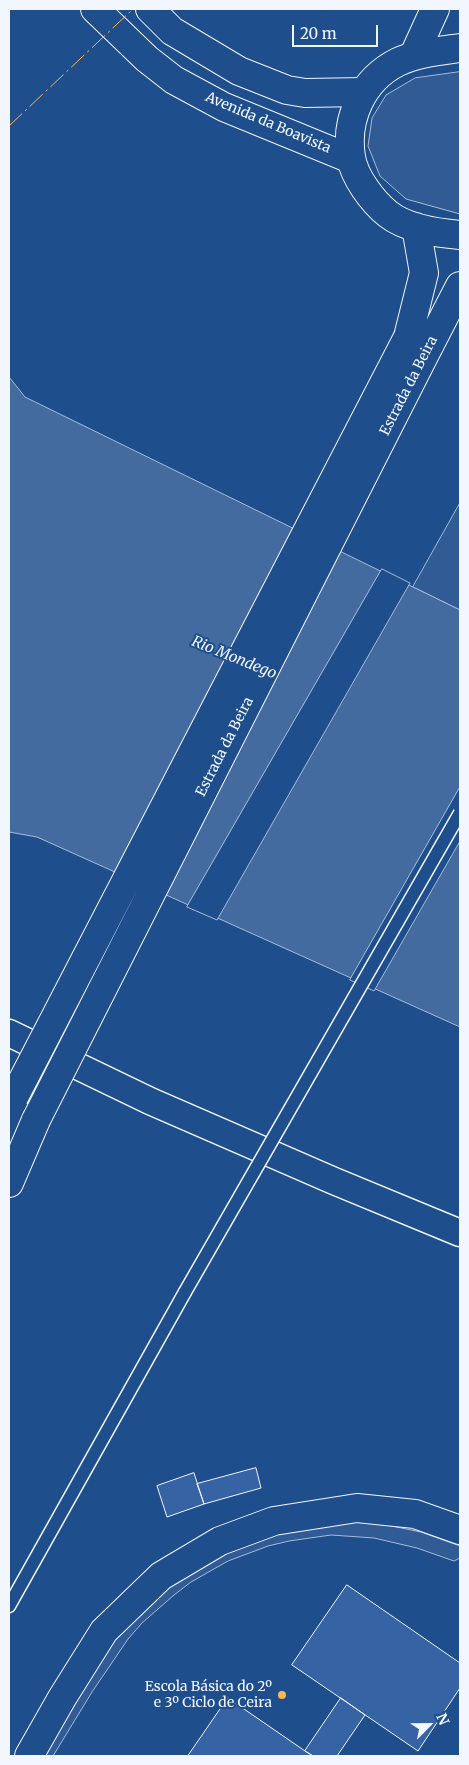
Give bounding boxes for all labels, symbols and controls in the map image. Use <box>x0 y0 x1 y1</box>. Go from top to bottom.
scale bar <box>294 15 380 47</box>
text: 20 m <box>300 24 337 43</box>
street label: Avenida da Boavista <box>203 89 333 157</box>
street label: Estrada da Beira <box>377 334 441 438</box>
water label: Rio Mondego <box>189 633 279 683</box>
street label: Estrada da Beira <box>193 695 257 799</box>
place label: Escola Básica do 2º e 3º Ciclo de Ceira <box>145 1679 272 1711</box>
marker: Escola Básica do 2º e 3º Ciclo de Ceira <box>276 1689 288 1701</box>
north arrow <box>404 1700 454 1750</box>
text: N <box>432 1711 453 1728</box>

